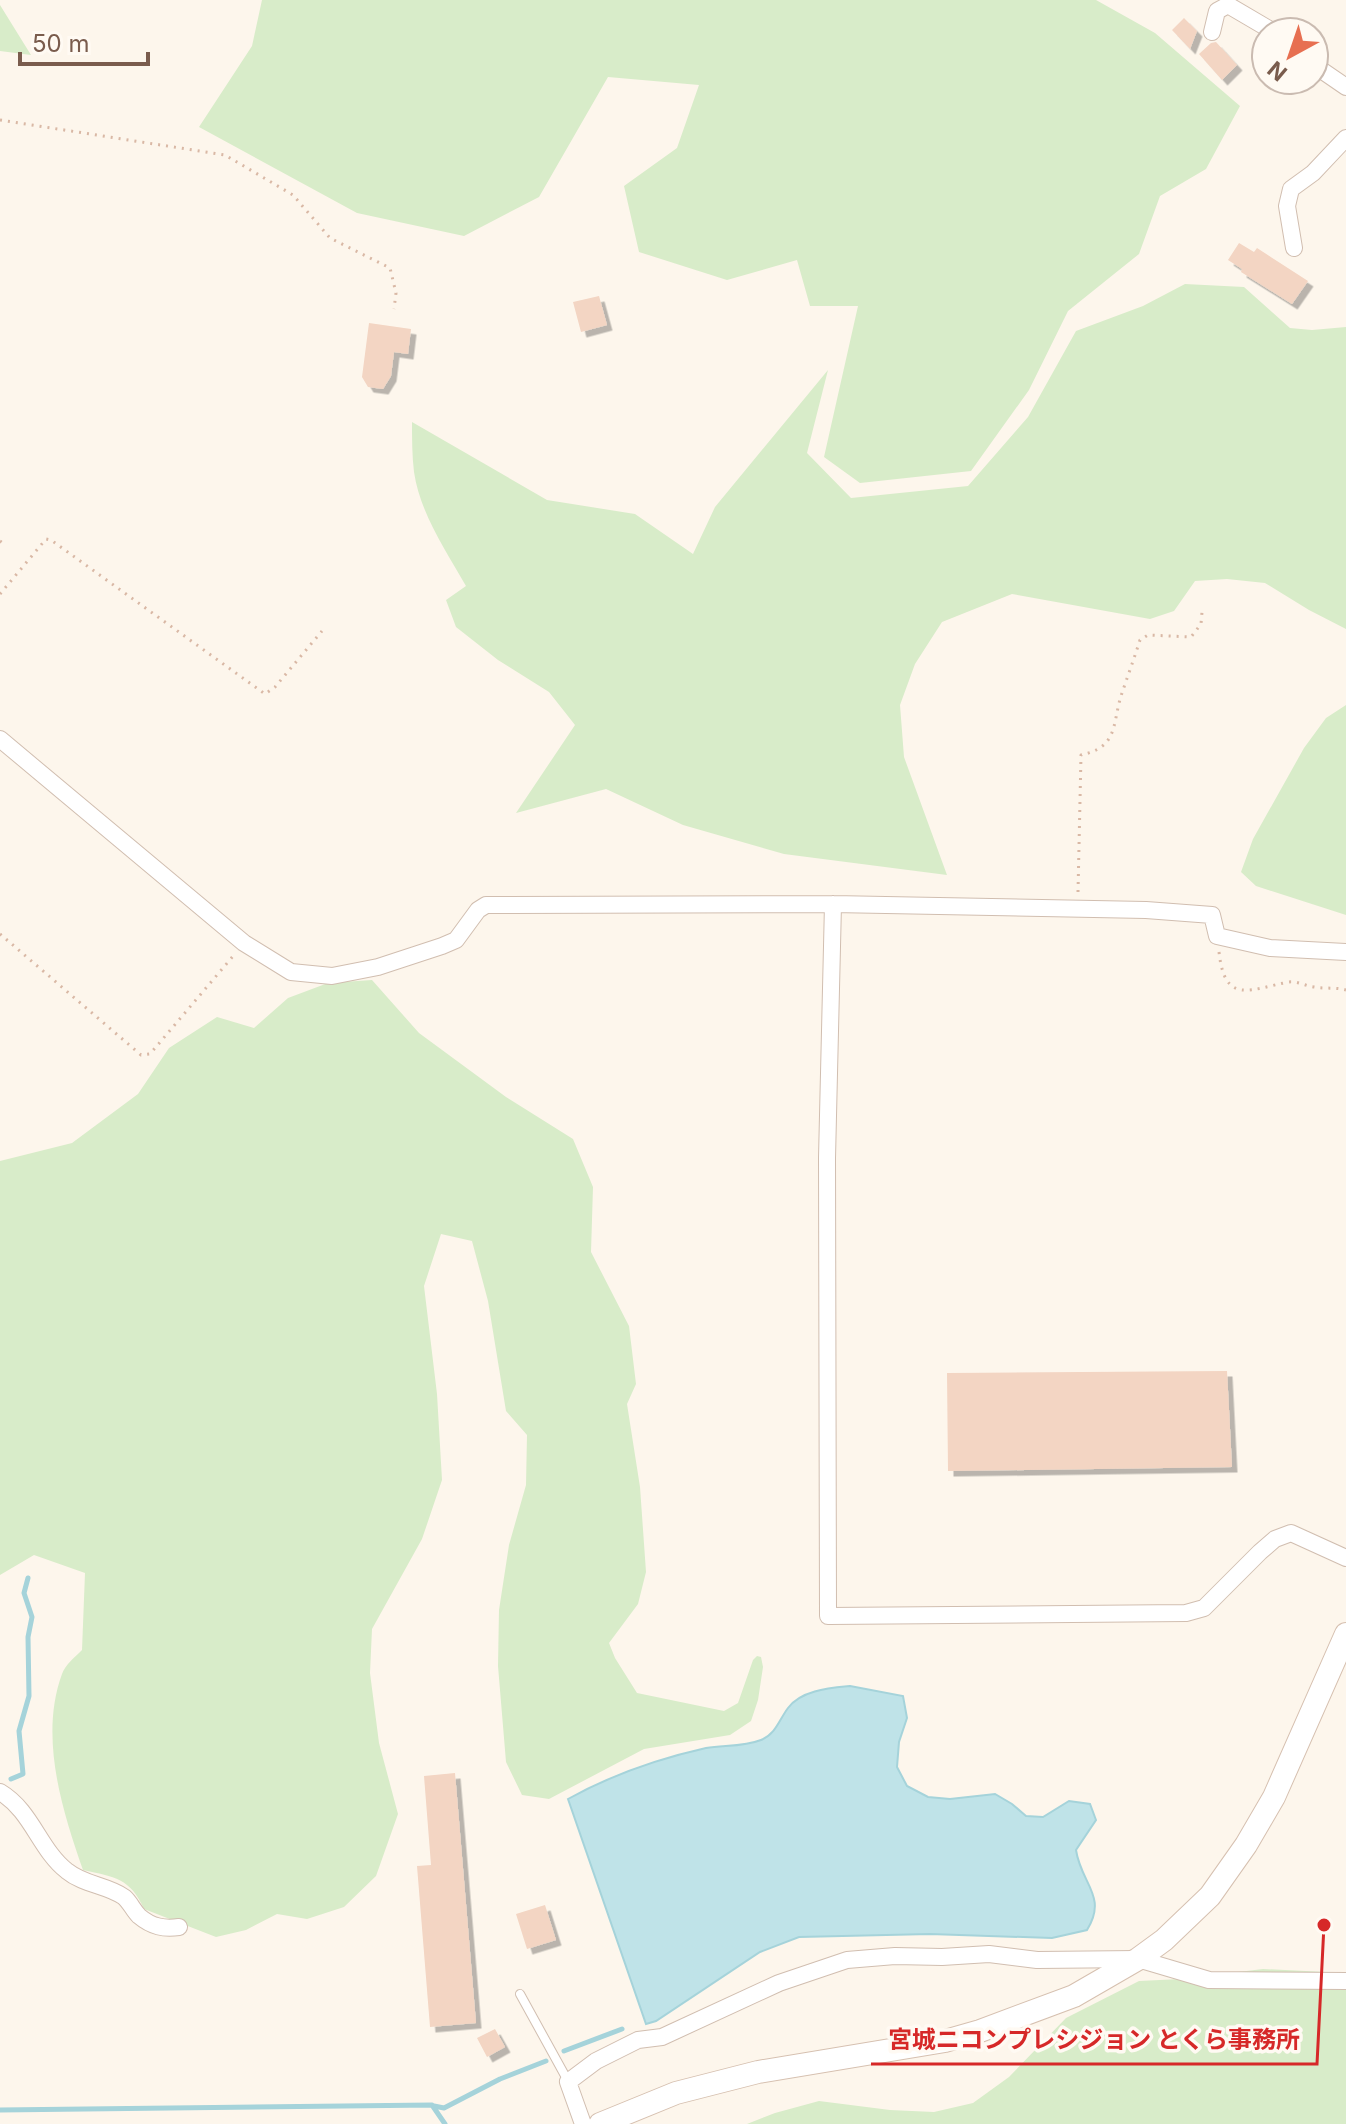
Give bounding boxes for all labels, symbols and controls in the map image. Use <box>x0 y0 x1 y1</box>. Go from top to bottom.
scale bar <box>20 16 148 66</box>
north arrow <box>1250 16 1330 96</box>
text: 50 m <box>32 29 90 58</box>
text: N <box>1262 56 1292 87</box>
callout: 宮城ニコンプレシジョン とくら事務所 <box>871 2016 1317 2064</box>
text: 宮城ニコンプレシジョン とくら事務所 <box>888 2025 1300 2054</box>

